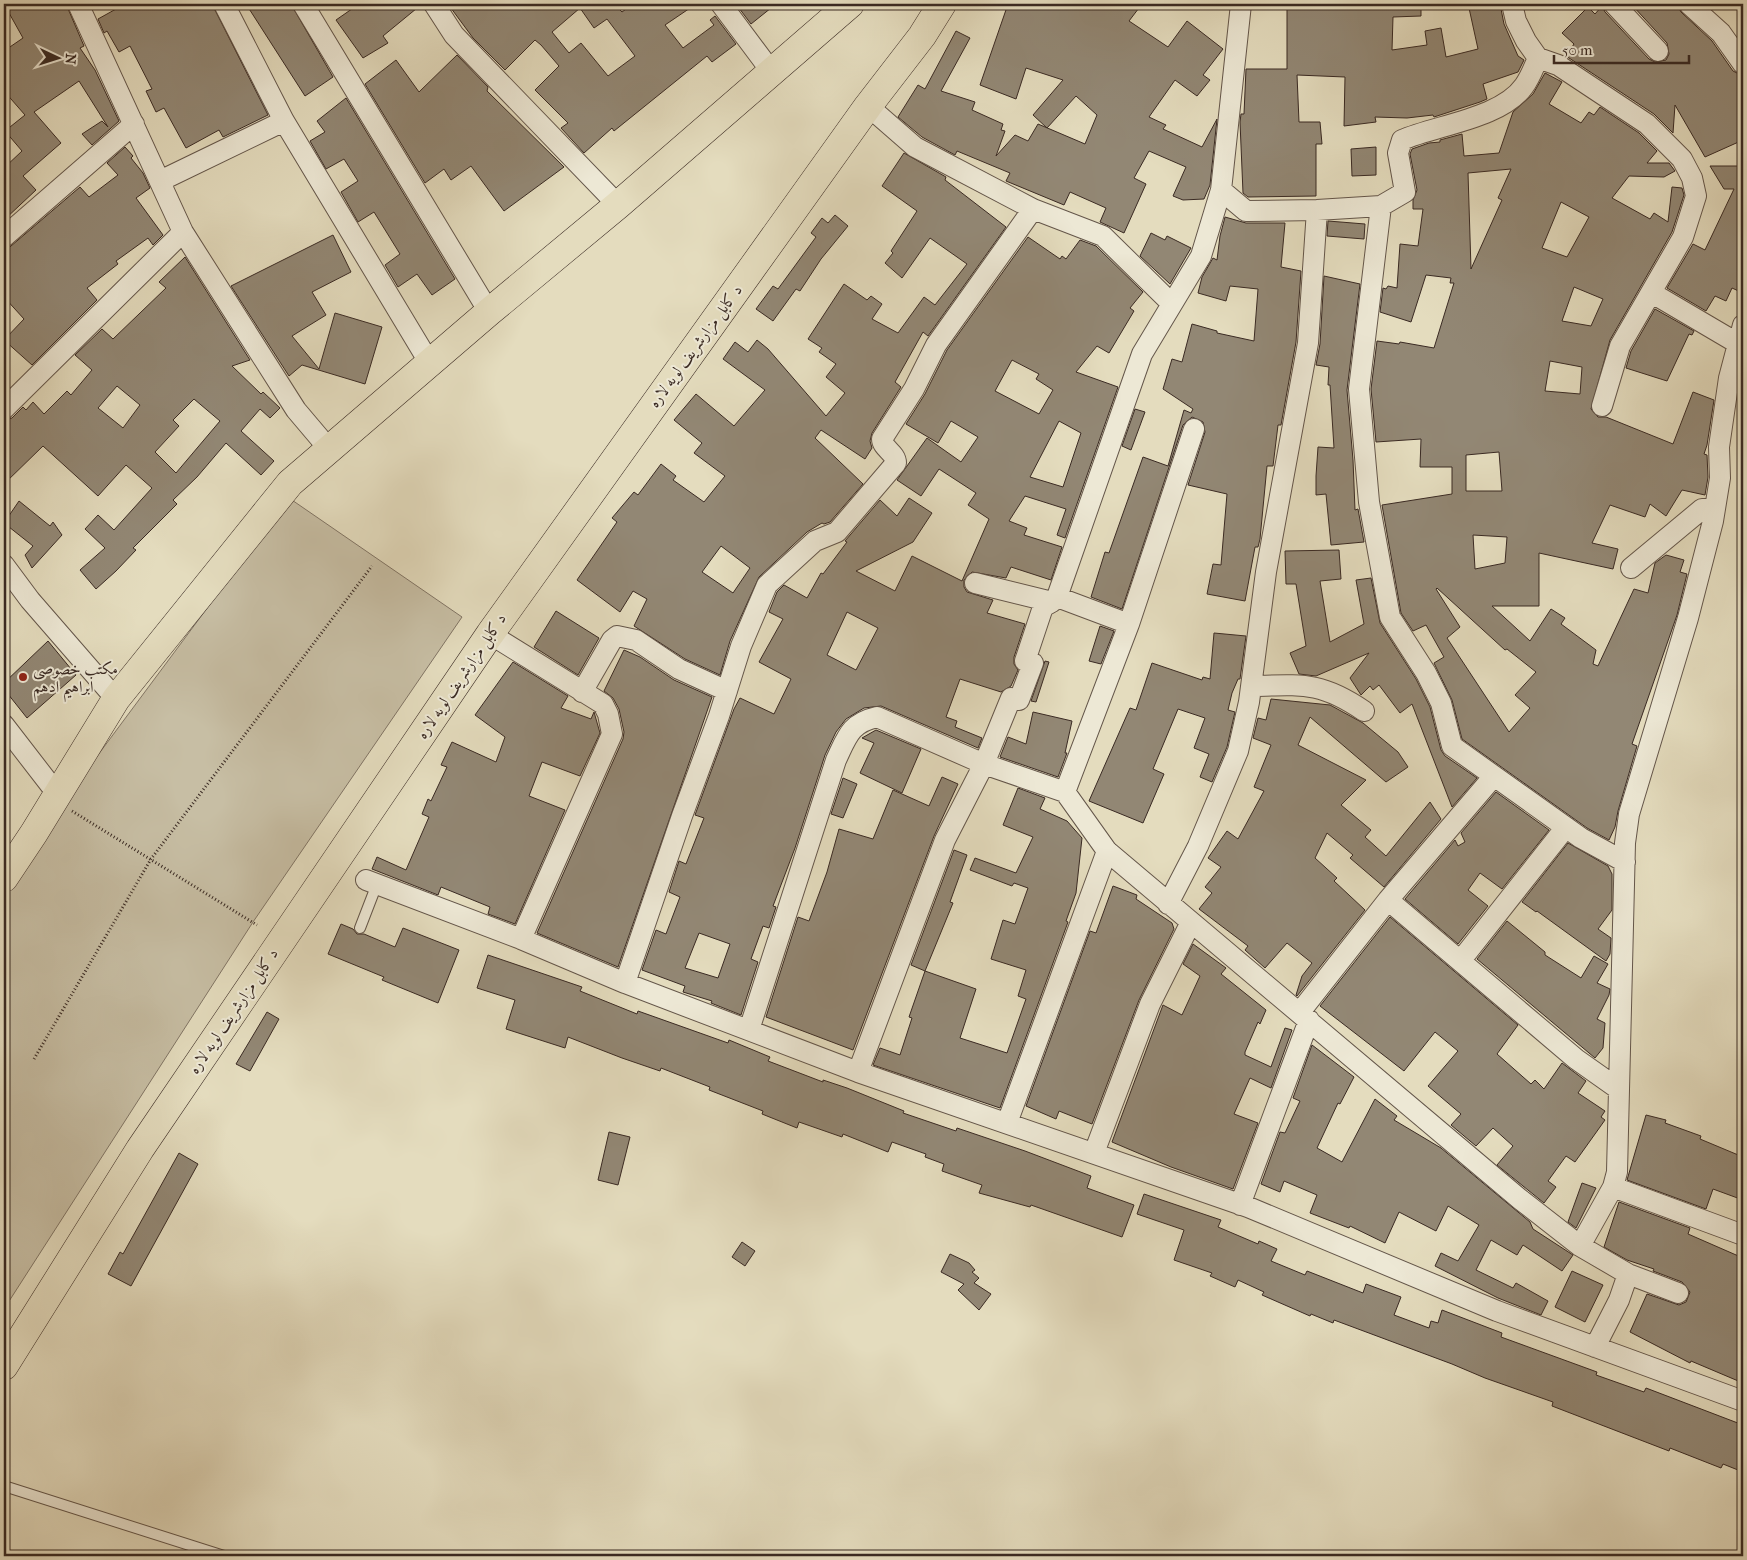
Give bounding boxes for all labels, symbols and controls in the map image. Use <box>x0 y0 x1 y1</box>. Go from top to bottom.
north arrow <box>32 32 82 82</box>
scale bar <box>1554 32 1690 64</box>
text: 50 m <box>1562 41 1593 59</box>
text: N <box>62 53 79 65</box>
street label: د کابل مزارشریف لویه لاره <box>644 281 747 412</box>
street label: د کابل مزارشریف لویه لاره <box>412 610 512 743</box>
place label: مکتب خصوصی ابراهیم ادهم <box>33 659 118 703</box>
marker: مکتب خصوصی ابراهیم ادهم <box>17 671 29 683</box>
street label: د کابل مزارشریف لویه لاره <box>184 945 284 1078</box>

